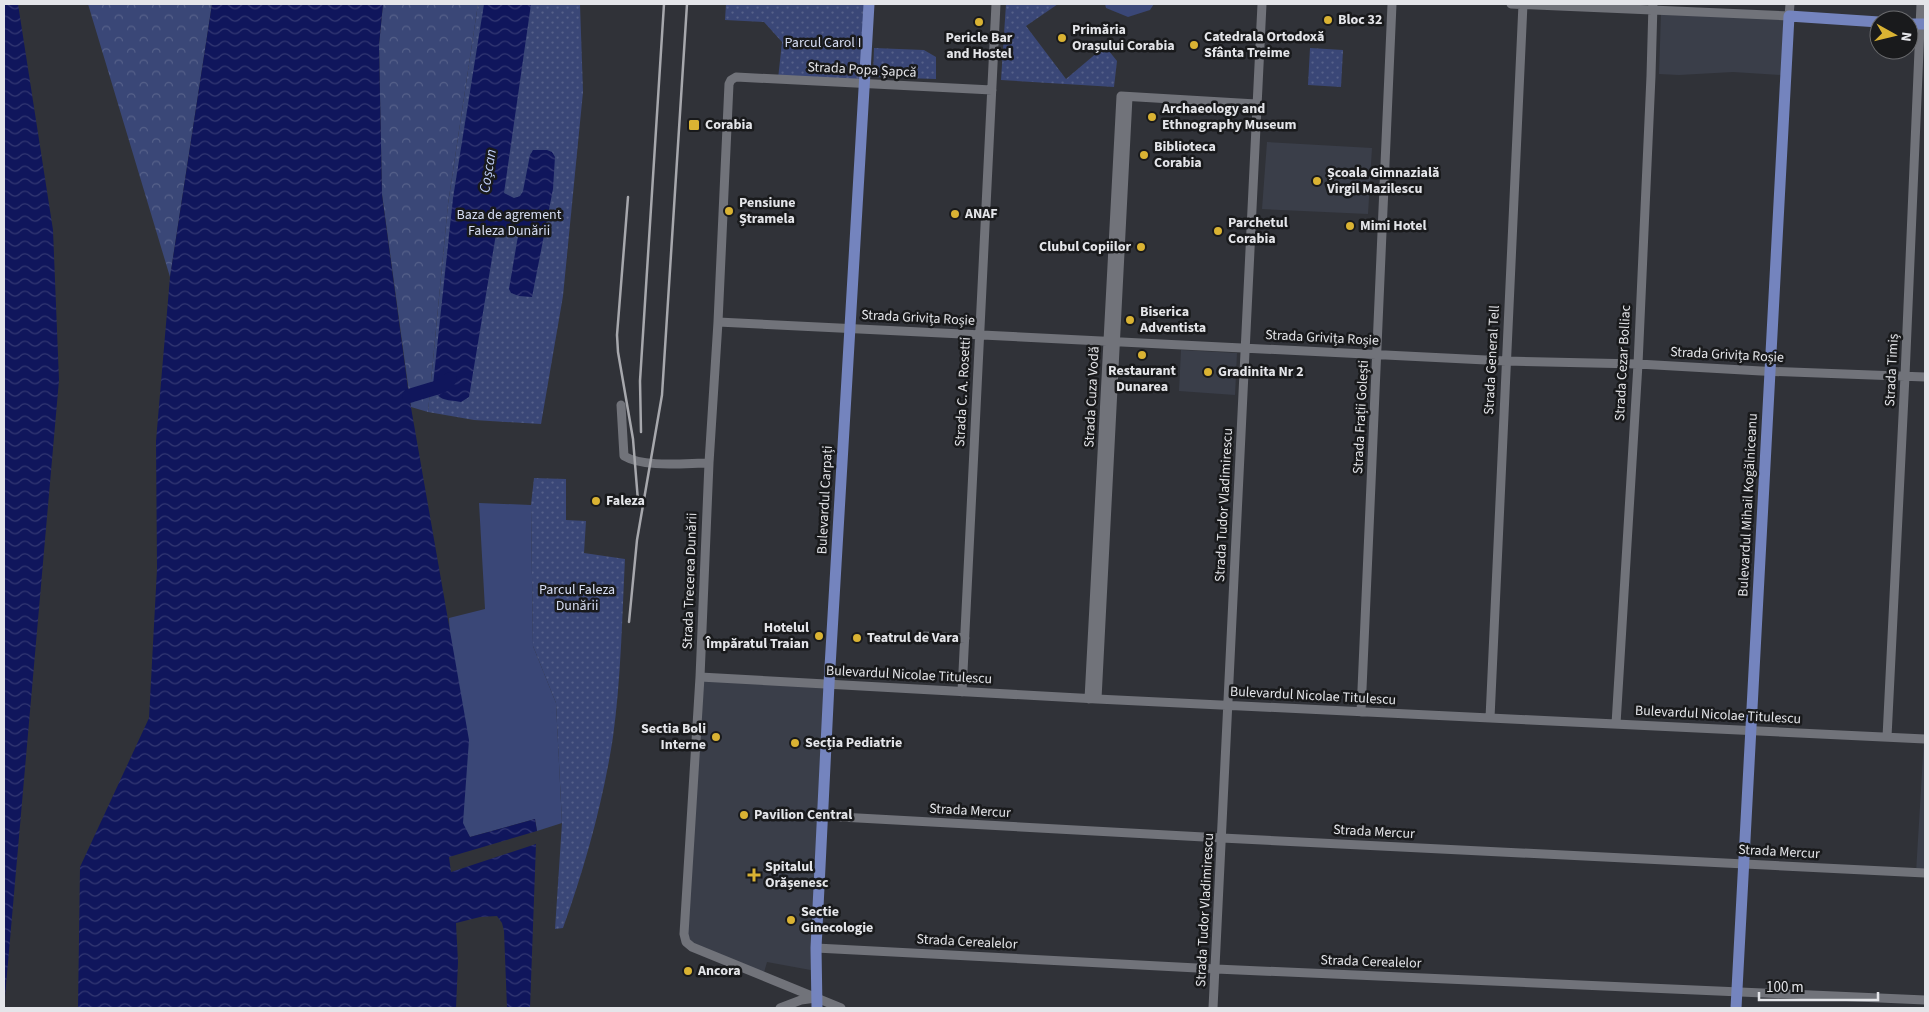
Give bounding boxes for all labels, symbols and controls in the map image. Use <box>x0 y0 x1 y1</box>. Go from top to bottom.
place label: Bloc 32 <box>1338 10 1382 30</box>
north arrow <box>1869 10 1919 60</box>
marker: Bloc 32 <box>1322 14 1334 26</box>
marker: Pericle Bar and Hostel <box>973 16 985 28</box>
place label: Primăria Orașului Corabia <box>1072 20 1175 56</box>
place label: Catedrala Ortodoxă Sfânta Treime <box>1204 27 1324 63</box>
place label: Pericle Bar and Hostel <box>946 28 1013 64</box>
text: N <box>1895 31 1916 43</box>
marker: Primăria Orașului Corabia <box>1056 32 1068 44</box>
park label: Parcul Carol I <box>785 33 861 53</box>
marker: Catedrala Ortodoxă Sfânta Treime <box>1188 39 1200 51</box>
street label: Strada Popa Șapcă <box>807 57 917 83</box>
place label: Archaeology and Ethnography Museum <box>1161 99 1297 135</box>
marker: Archaeology and Ethnography Museum <box>1146 111 1158 123</box>
place label: Corabia <box>705 115 753 135</box>
marker: Corabia <box>687 118 701 132</box>
place label: Biblioteca Corabia <box>1154 137 1216 173</box>
water label: Coșcan <box>474 147 502 195</box>
marker: Biblioteca Corabia <box>1138 149 1150 161</box>
place label: Școala Gimnazială Virgil Mazilescu <box>1326 163 1439 199</box>
marker: Școala Gimnazială Virgil Mazilescu <box>1311 175 1323 187</box>
place label: Pensiune Ștramela <box>739 193 796 229</box>
place label: ANAF <box>964 204 998 224</box>
park label: Baza de agrement Faleza Dunării <box>456 205 562 241</box>
marker: Pensiune Ștramela <box>723 205 735 217</box>
marker: ANAF <box>949 208 961 220</box>
place label: Parchetul Corabia <box>1228 213 1288 249</box>
place label: Mimi Hotel <box>1360 216 1426 236</box>
marker: Mimi Hotel <box>1344 220 1356 232</box>
marker: Parchetul Corabia <box>1212 225 1224 237</box>
place label: Clubul Copiilor <box>1039 237 1131 257</box>
marker: Clubul Copiilor <box>1135 241 1147 253</box>
place label: Biserica Adventista <box>1139 302 1206 338</box>
street label: Strada General Tell <box>1479 304 1505 415</box>
street label: Strada Cezar Bolliac <box>1610 304 1636 422</box>
street label: Strada Grivița Roșie <box>861 305 975 331</box>
marker: Biserica Adventista <box>1124 314 1136 326</box>
street label: Strada Grivița Roșie <box>1265 325 1379 351</box>
street label: Strada Timiș <box>1880 333 1904 407</box>
street label: Strada C. A. Rosetti <box>950 337 976 447</box>
street label: Strada Grivița Roșie <box>1670 342 1784 368</box>
street label: Strada Cuza Vodă <box>1079 346 1105 448</box>
marker: Restaurant Dunarea <box>1136 349 1148 361</box>
street label: Strada Frații Golești <box>1348 360 1374 474</box>
place label: Restaurant Dunarea <box>1108 361 1177 397</box>
place label: Gradinita Nr 2 <box>1218 362 1304 382</box>
marker: Gradinita Nr 2 <box>1202 366 1214 378</box>
street label: Bulevardul Mihail Kogălniceanu <box>1733 413 1763 597</box>
street label: Strada Tudor Vladimirescu <box>1210 427 1238 583</box>
street label: Bulevardul Carpați <box>812 445 838 555</box>
place label: Faleza <box>606 491 645 511</box>
marker: Faleza <box>590 495 602 507</box>
street label: Strada Trecerea Dunării <box>678 512 702 650</box>
park label: Parcul Faleza Dunării <box>539 580 615 616</box>
place label: Hotelul Împăratul Traian <box>705 618 809 654</box>
place label: Teatrul de Vara <box>867 628 959 648</box>
marker: Hotelul Împăratul Traian <box>813 630 825 642</box>
marker: Teatrul de Vara <box>851 632 863 644</box>
street label: Bulevardul Nicolae Titulescu <box>825 661 993 689</box>
street label: Bulevardul Nicolae Titulescu <box>1229 682 1397 710</box>
street label: Bulevardul Nicolae Titulescu <box>1634 701 1802 729</box>
place label: Sectia Boli Interne <box>641 719 706 755</box>
marker: Sectia Boli Interne <box>710 731 722 743</box>
place label: Secția Pediatrie <box>805 733 902 753</box>
marker: Secția Pediatrie <box>789 737 801 749</box>
street label: Strada Mercur <box>929 799 1011 823</box>
place label: Pavilion Central <box>754 805 852 825</box>
marker: Pavilion Central <box>738 809 750 821</box>
street label: Strada Mercur <box>1333 820 1415 844</box>
street label: Strada Tudor Vladimirescu <box>1191 832 1219 988</box>
street label: Strada Mercur <box>1738 840 1820 864</box>
place label: Spitalul Orășenesc <box>765 857 829 893</box>
marker: Spitalul Orășenesc <box>747 868 761 882</box>
place label: Sectie Ginecologie <box>801 902 873 938</box>
marker: Sectie Ginecologie <box>785 914 797 926</box>
street label: Strada Cerealelor <box>916 929 1018 955</box>
street label: Strada Cerealelor <box>1320 950 1422 974</box>
place label: Ancora <box>697 961 741 981</box>
marker: Ancora <box>682 965 694 977</box>
scale bar <box>1759 970 1878 1002</box>
text: 100 m <box>1766 977 1804 998</box>

